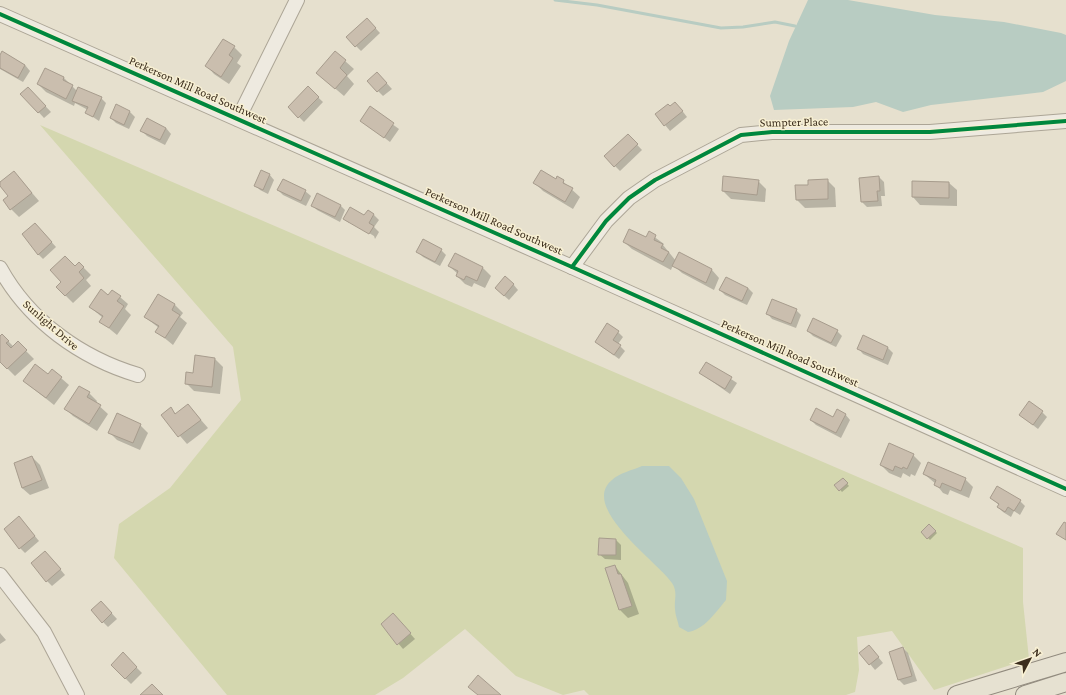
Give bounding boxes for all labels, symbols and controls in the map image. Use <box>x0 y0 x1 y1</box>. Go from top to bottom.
street label: Perkerson Mill Road Southwest <box>127 53 270 127</box>
street label: Sumpter Place <box>760 114 828 130</box>
street label: Perkerson Mill Road Southwest <box>423 184 566 258</box>
street label: Sunlight Drive <box>20 297 82 353</box>
street label: Perkerson Mill Road Southwest <box>719 316 862 390</box>
north arrow <box>1010 639 1050 679</box>
text: N <box>1031 646 1045 660</box>

